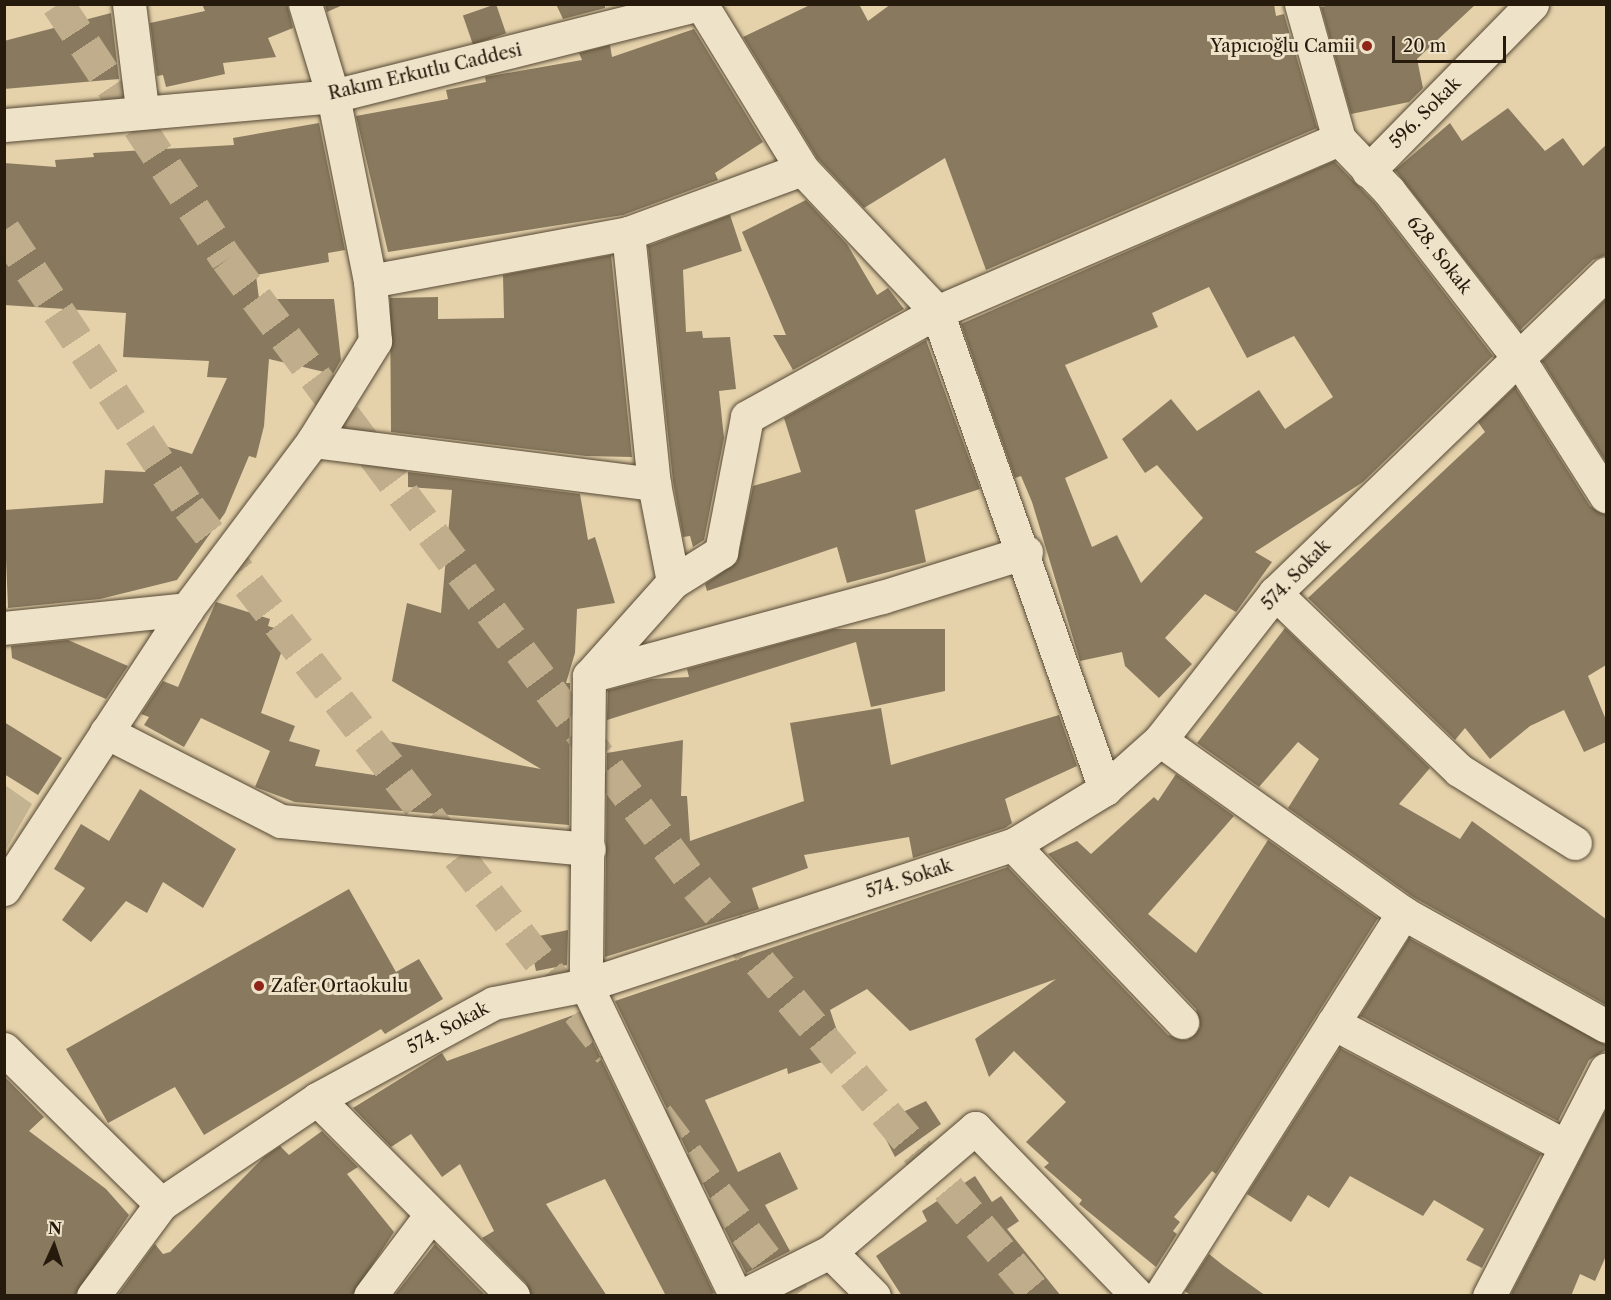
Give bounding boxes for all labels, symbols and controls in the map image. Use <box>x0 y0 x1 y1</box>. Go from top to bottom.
scale bar <box>1395 24 1509 62</box>
place label: Yapıcıoğlu Camii <box>1210 35 1355 57</box>
text: 20 m <box>1403 35 1446 57</box>
street label: Rakım Erkutlu Caddesi <box>326 39 524 105</box>
marker: Yapıcıoğlu Camii <box>1360 39 1374 53</box>
street label: 596. Sokak <box>1385 73 1465 153</box>
street label: 628. Sokak <box>1402 212 1476 298</box>
street label: 574. Sokak <box>1257 535 1335 615</box>
street label: 574. Sokak <box>863 855 955 903</box>
place label: Zafer Ortaokulu <box>271 975 409 997</box>
marker: Zafer Ortaokulu <box>252 979 266 993</box>
street label: 574. Sokak <box>403 997 493 1059</box>
north arrow <box>24 1216 84 1276</box>
text: N <box>47 1218 62 1238</box>

